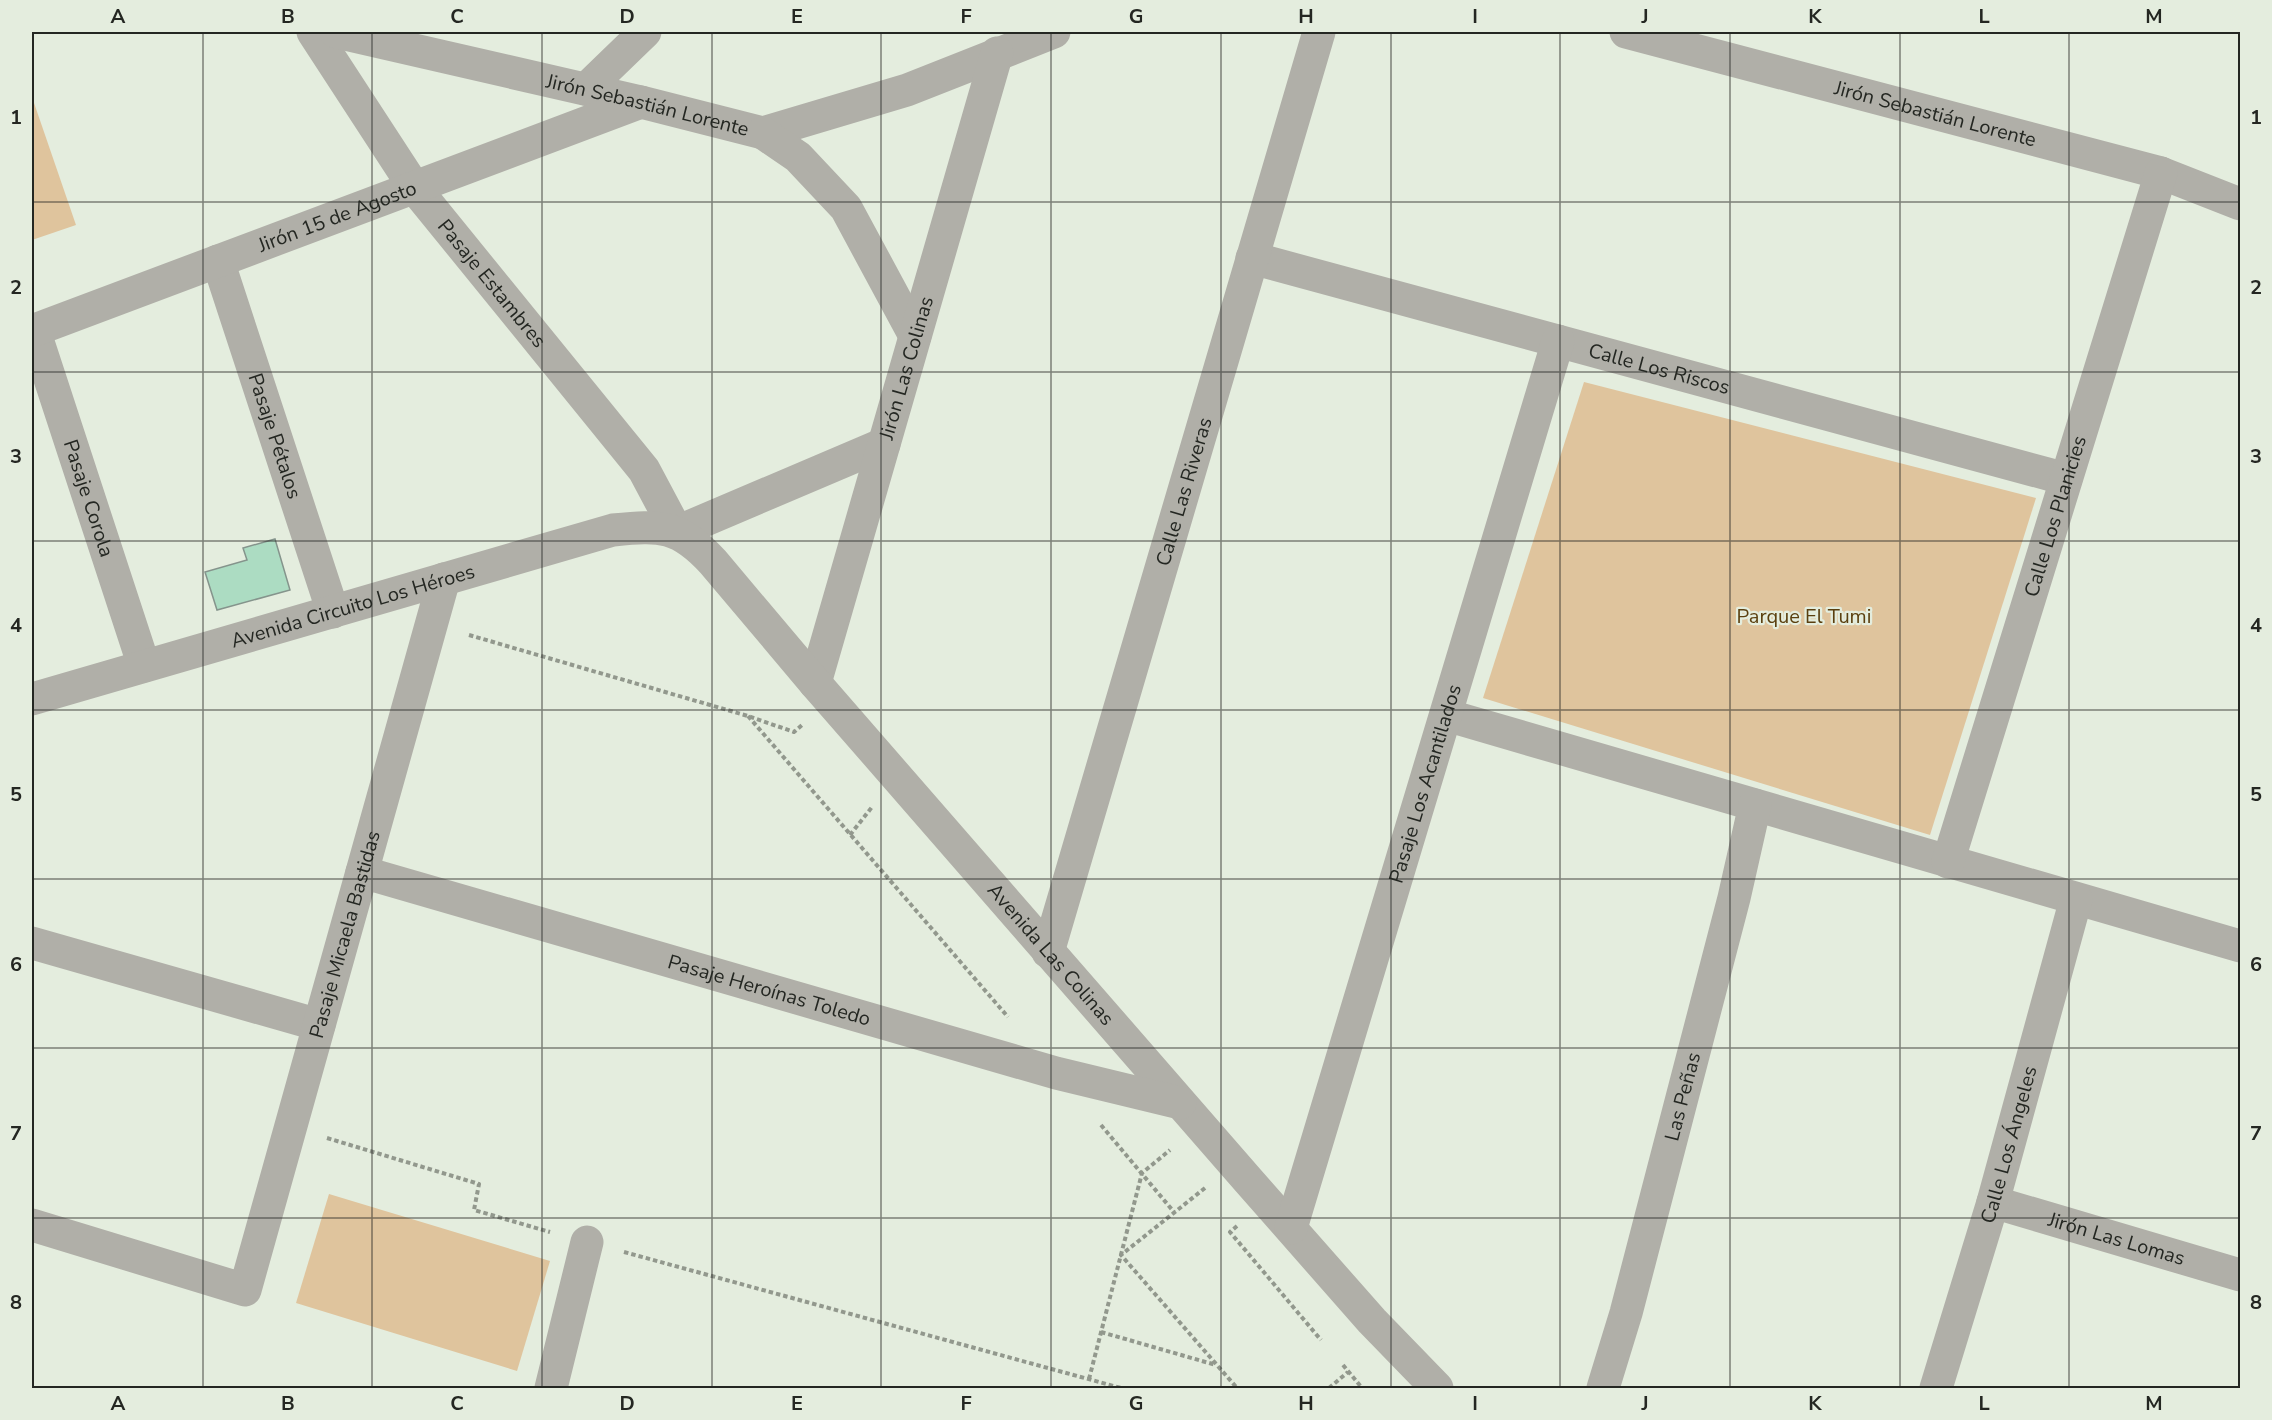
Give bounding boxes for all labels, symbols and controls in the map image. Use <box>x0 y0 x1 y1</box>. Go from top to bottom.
text: A <box>111 3 126 30</box>
text: B <box>281 3 295 30</box>
text: C <box>450 3 464 30</box>
text: D <box>619 3 635 30</box>
text: E <box>791 3 803 30</box>
text: F <box>960 3 972 30</box>
text: G <box>1129 3 1143 30</box>
text: H <box>1298 3 1314 30</box>
text: I <box>1472 3 1478 30</box>
text: J <box>1640 3 1649 30</box>
text: K <box>1808 3 1822 30</box>
text: L <box>1978 3 1990 30</box>
text: M <box>2145 3 2163 30</box>
street label: Jirón Sebastián Lorente <box>543 67 752 142</box>
street label: Jirón Sebastián Lorente <box>1831 74 2039 153</box>
text: 1 <box>10 104 22 131</box>
text: 1 <box>2250 104 2262 131</box>
street label: Jirón 15 de Agosto <box>253 174 420 259</box>
street label: Pasaje Estambres <box>432 213 553 353</box>
text: 2 <box>10 274 22 301</box>
text: 2 <box>2250 274 2262 301</box>
street label: Jirón Las Colinas <box>872 293 940 444</box>
street label: Calle Los Riscos <box>1586 336 1733 401</box>
street label: Pasaje Pétalos <box>242 370 308 502</box>
street label: Calle Las Riveras <box>1149 414 1218 569</box>
street label: Calle Los Planicies <box>2017 432 2093 600</box>
street label: Pasaje Corola <box>57 436 121 560</box>
text: 3 <box>10 443 22 470</box>
text: 3 <box>2250 443 2262 470</box>
street label: Avenida Circuito Los Héroes <box>228 557 478 654</box>
park label: Parque El Tumi <box>1737 603 1871 630</box>
text: 4 <box>10 612 22 639</box>
text: 4 <box>2250 612 2262 639</box>
street label: Pasaje Los Acantilados <box>1382 681 1467 886</box>
text: 5 <box>10 781 22 808</box>
text: 5 <box>2250 781 2262 808</box>
street label: Pasaje Micaela Bastidas <box>303 827 386 1041</box>
street label: Avenida Las Colinas <box>982 877 1121 1031</box>
street label: Pasaje Heroínas Toledo <box>665 948 874 1032</box>
text: 6 <box>10 951 22 978</box>
text: 6 <box>2250 951 2262 978</box>
street label: Las Peñas <box>1658 1049 1707 1144</box>
street label: Calle Los Ángeles <box>1974 1063 2043 1227</box>
text: 7 <box>10 1120 22 1147</box>
text: 7 <box>2250 1120 2262 1147</box>
street label: Jirón Las Lomas <box>2044 1205 2188 1272</box>
text: 8 <box>10 1289 22 1316</box>
text: 8 <box>2250 1289 2262 1316</box>
text: A <box>111 1390 126 1417</box>
text: B <box>281 1390 295 1417</box>
text: C <box>450 1390 464 1417</box>
text: D <box>619 1390 635 1417</box>
text: E <box>791 1390 803 1417</box>
text: F <box>960 1390 972 1417</box>
text: G <box>1129 1390 1143 1417</box>
text: H <box>1298 1390 1314 1417</box>
text: I <box>1472 1390 1478 1417</box>
text: J <box>1640 1390 1649 1417</box>
text: K <box>1808 1390 1822 1417</box>
text: L <box>1978 1390 1990 1417</box>
text: M <box>2145 1390 2163 1417</box>

